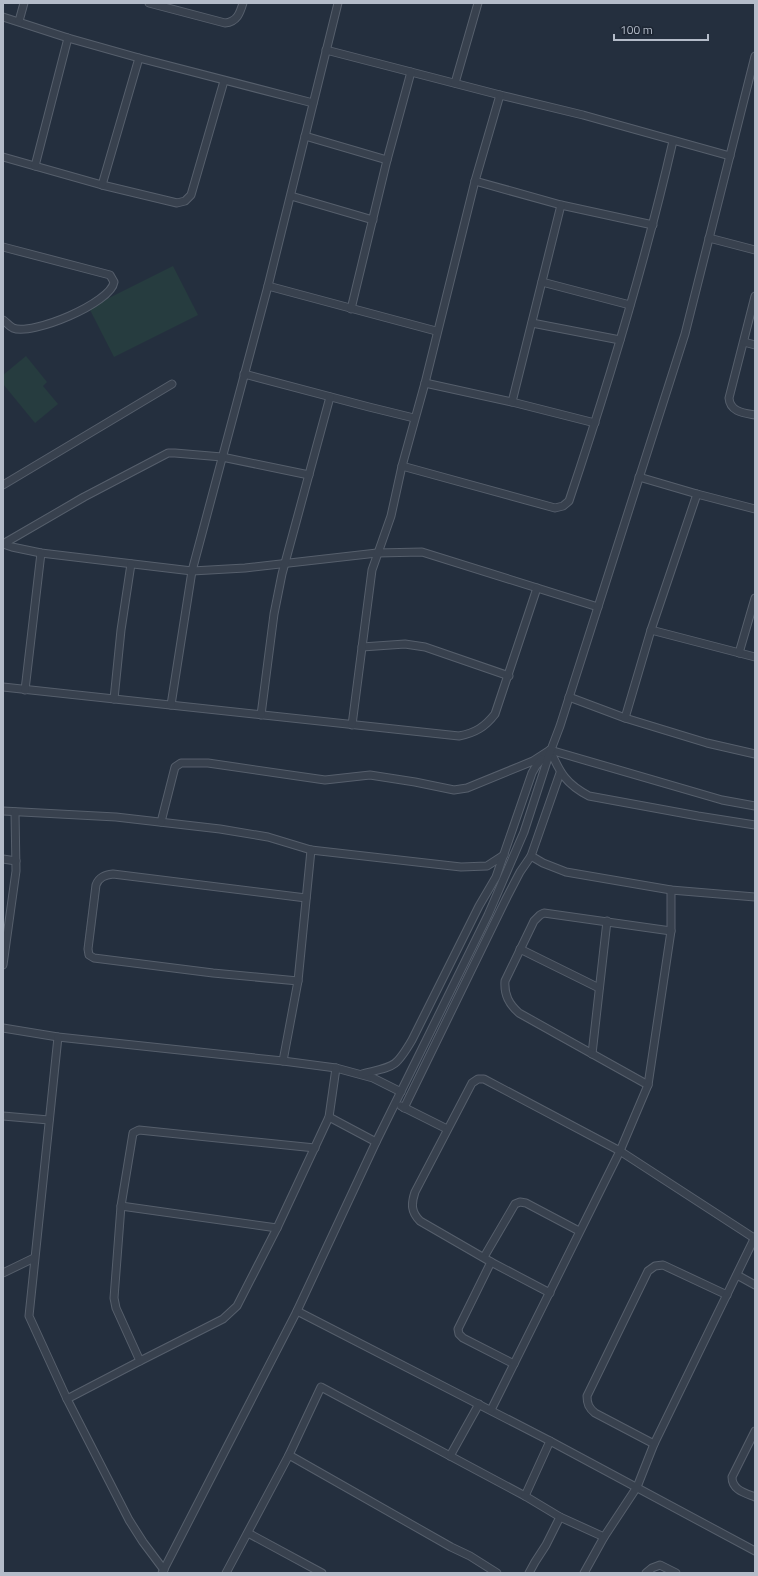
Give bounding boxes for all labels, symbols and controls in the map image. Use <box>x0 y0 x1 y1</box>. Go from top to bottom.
scale bar <box>614 16 708 42</box>
text: 100 m <box>620 20 653 39</box>

